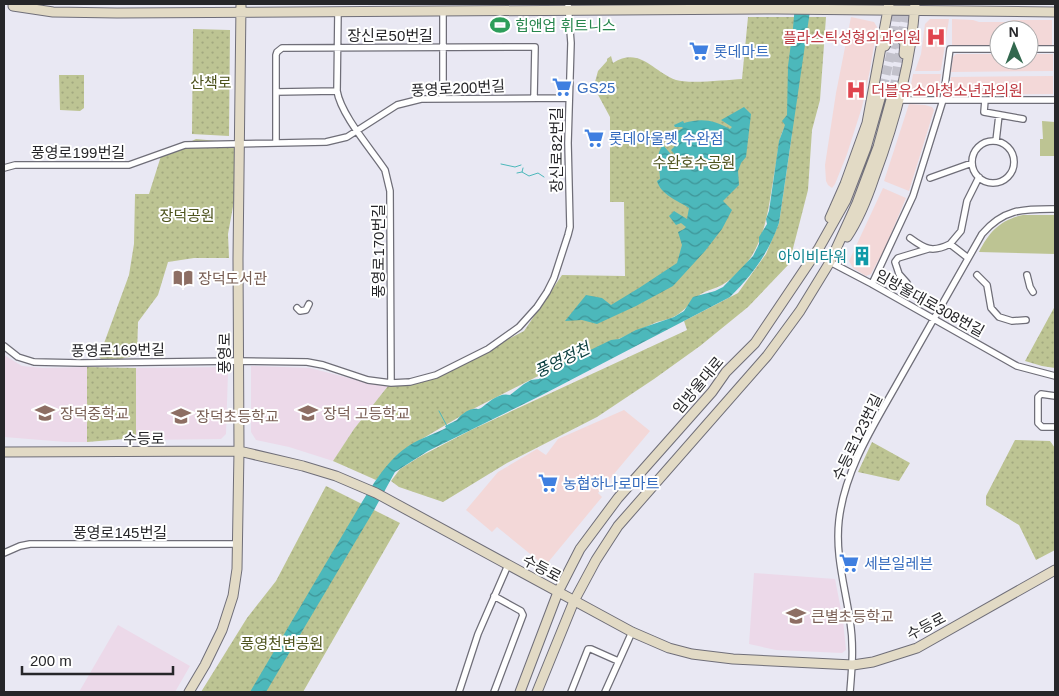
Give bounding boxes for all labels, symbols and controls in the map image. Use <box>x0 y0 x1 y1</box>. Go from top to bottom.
sports icon: 힙앤업 휘트니스 <box>489 14 511 36</box>
place label: 힙앤업 휘트니스 <box>515 17 616 34</box>
north arrow <box>989 20 1039 70</box>
text: N <box>1009 24 1019 40</box>
hospital icon: 플라스틱성형외과의원 <box>925 26 947 48</box>
street label: 장신로50번길 <box>347 27 433 44</box>
place label: 플라스틱성형외과의원 <box>783 29 921 46</box>
supermarket icon: 롯데마트 <box>688 40 710 62</box>
place label: 롯데마트 <box>714 43 769 60</box>
park label: 산책로 <box>190 74 232 91</box>
supermarket icon: GS25 <box>551 76 573 98</box>
street label: 풍영로200번길 <box>411 77 505 99</box>
place label: GS25 <box>577 79 615 96</box>
hospital icon: 더블유소아청소년과의원 <box>845 79 867 101</box>
place label: 더블유소아청소년과의원 <box>871 82 1023 99</box>
street label: 장신로82번길 <box>548 107 565 193</box>
supermarket icon: 롯데아울렛 수완점 <box>583 127 605 149</box>
place label: 롯데아울렛 수완점 <box>609 130 724 147</box>
street label: 풍영로199번길 <box>31 144 125 161</box>
park label: 수완호수공원 <box>653 154 735 171</box>
street label: 풍영로170번길 <box>370 204 387 298</box>
park label: 장덕공원 <box>159 207 215 224</box>
building icon: 아이비타워 <box>851 245 873 267</box>
place label: 아이비타워 <box>778 248 847 265</box>
street label: 임방울대로308번길 <box>873 266 987 340</box>
library icon: 장덕도서관 <box>172 267 194 289</box>
place label: 장덕도서관 <box>198 270 267 287</box>
street label: 풍영로 <box>216 332 233 374</box>
water label: 풍영정천 <box>532 338 594 381</box>
street label: 풍영로169번길 <box>71 341 165 359</box>
street label: 임방울대로 <box>669 353 727 417</box>
street label: 수등로123번길 <box>829 391 885 483</box>
school or university icon: 장덕중학교 <box>34 402 56 424</box>
school or university icon: 장덕 고등학교 <box>297 402 319 424</box>
place label: 장덕중학교 <box>60 405 129 422</box>
school or university icon: 장덕초등학교 <box>170 405 192 427</box>
place label: 장덕 고등학교 <box>323 405 410 422</box>
place label: 장덕초등학교 <box>196 408 279 425</box>
street label: 수등로 <box>123 430 165 447</box>
supermarket icon: 농협하나로마트 <box>537 472 559 494</box>
place label: 농협하나로마트 <box>563 475 660 492</box>
street label: 풍영로145번길 <box>73 524 167 541</box>
street label: 수등로 <box>520 551 564 585</box>
supermarket icon: 세븐일레븐 <box>838 552 860 574</box>
place label: 세븐일레븐 <box>864 555 933 572</box>
school or university icon: 큰별초등학교 <box>785 605 807 627</box>
place label: 큰별초등학교 <box>811 608 894 625</box>
street label: 수등로 <box>904 609 948 643</box>
park label: 풍영천변공원 <box>241 635 323 652</box>
scale bar <box>22 644 174 676</box>
text: 200 m <box>30 652 72 669</box>

